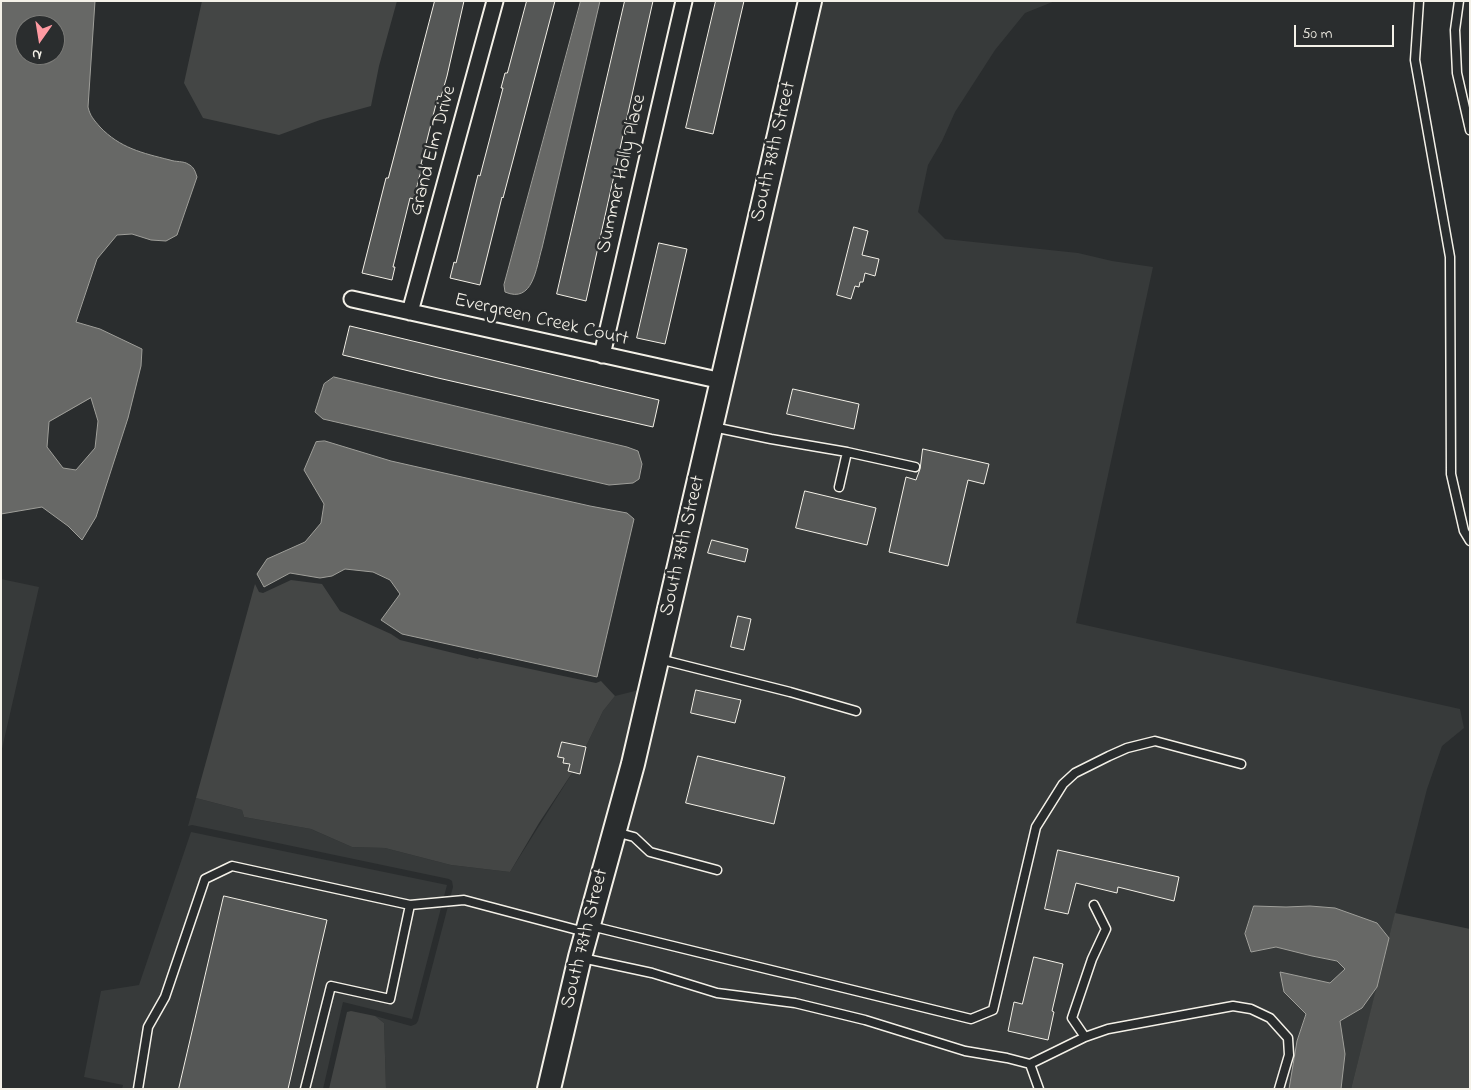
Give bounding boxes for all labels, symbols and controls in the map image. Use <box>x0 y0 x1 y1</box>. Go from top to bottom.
north arrow <box>15 15 65 65</box>
scale bar <box>1296 15 1396 47</box>
text: 50 m <box>1302 23 1332 45</box>
text: N <box>30 43 44 65</box>
street label: South 78th Street <box>747 80 803 224</box>
street label: Grand Elm Drive <box>405 83 463 219</box>
street label: Summer Holly Place <box>593 92 653 256</box>
street label: Evergreen Creek Court <box>452 289 630 353</box>
street label: South 78th Street <box>656 474 712 618</box>
street label: South 78th Street <box>557 867 615 1011</box>

